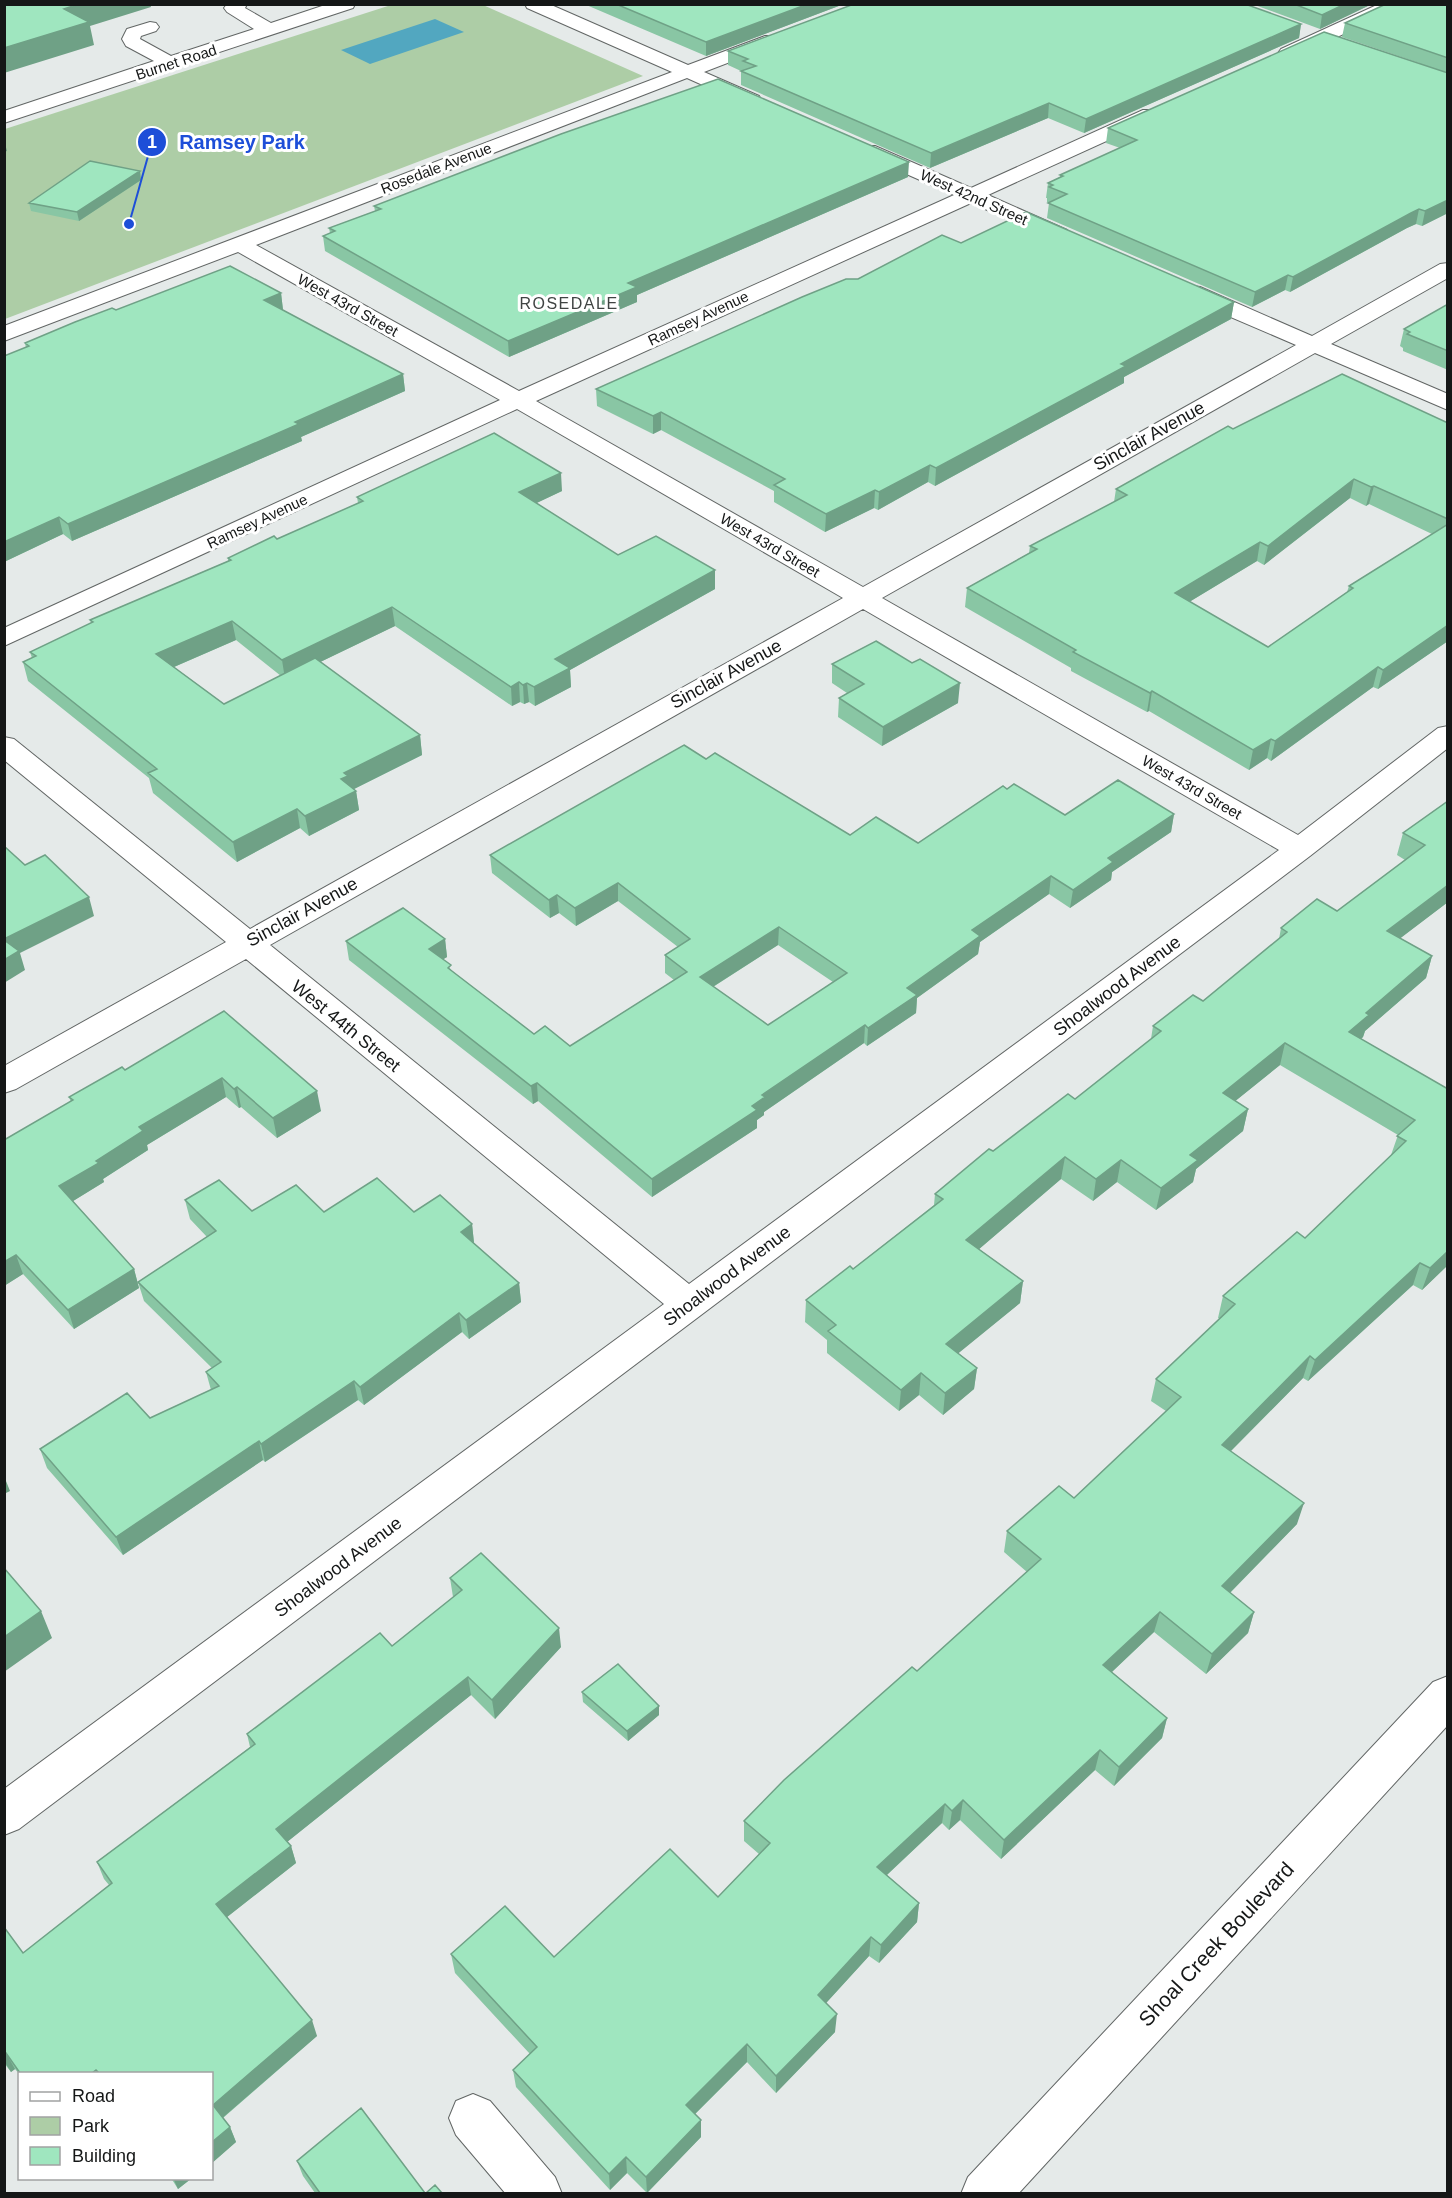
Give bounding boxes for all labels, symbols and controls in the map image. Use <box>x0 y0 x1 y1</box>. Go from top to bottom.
street label: Burnet Road <box>133 41 219 83</box>
callout: Ramsey Park <box>137 123 316 161</box>
text: Ramsey Park <box>179 131 306 153</box>
text: 1 <box>147 132 157 152</box>
street label: Rosedale Avenue <box>378 139 494 197</box>
street label: West 42nd Street <box>918 166 1031 229</box>
street label: West 43rd Street <box>295 270 402 340</box>
street label: Ramsey Avenue <box>645 287 751 349</box>
district label: ROSEDALE <box>519 295 619 312</box>
street label: Sinclair Avenue <box>1090 397 1208 475</box>
street label: Ramsey Avenue <box>204 490 310 552</box>
street label: West 43rd Street <box>717 510 824 581</box>
street label: Sinclair Avenue <box>667 635 785 713</box>
street label: West 43rd Street <box>1139 752 1246 823</box>
street label: Sinclair Avenue <box>243 873 361 951</box>
street label: Shoalwood Avenue <box>1050 932 1184 1040</box>
street label: West 44th Street <box>288 976 404 1076</box>
street label: Shoalwood Avenue <box>660 1222 794 1330</box>
street label: Shoalwood Avenue <box>271 1513 405 1621</box>
street label: Shoal Creek Boulevard <box>1134 1857 1298 2031</box>
legend <box>18 2072 213 2180</box>
text: Road <box>72 2086 115 2106</box>
text: Park <box>72 2116 110 2136</box>
text: Building <box>72 2146 136 2166</box>

